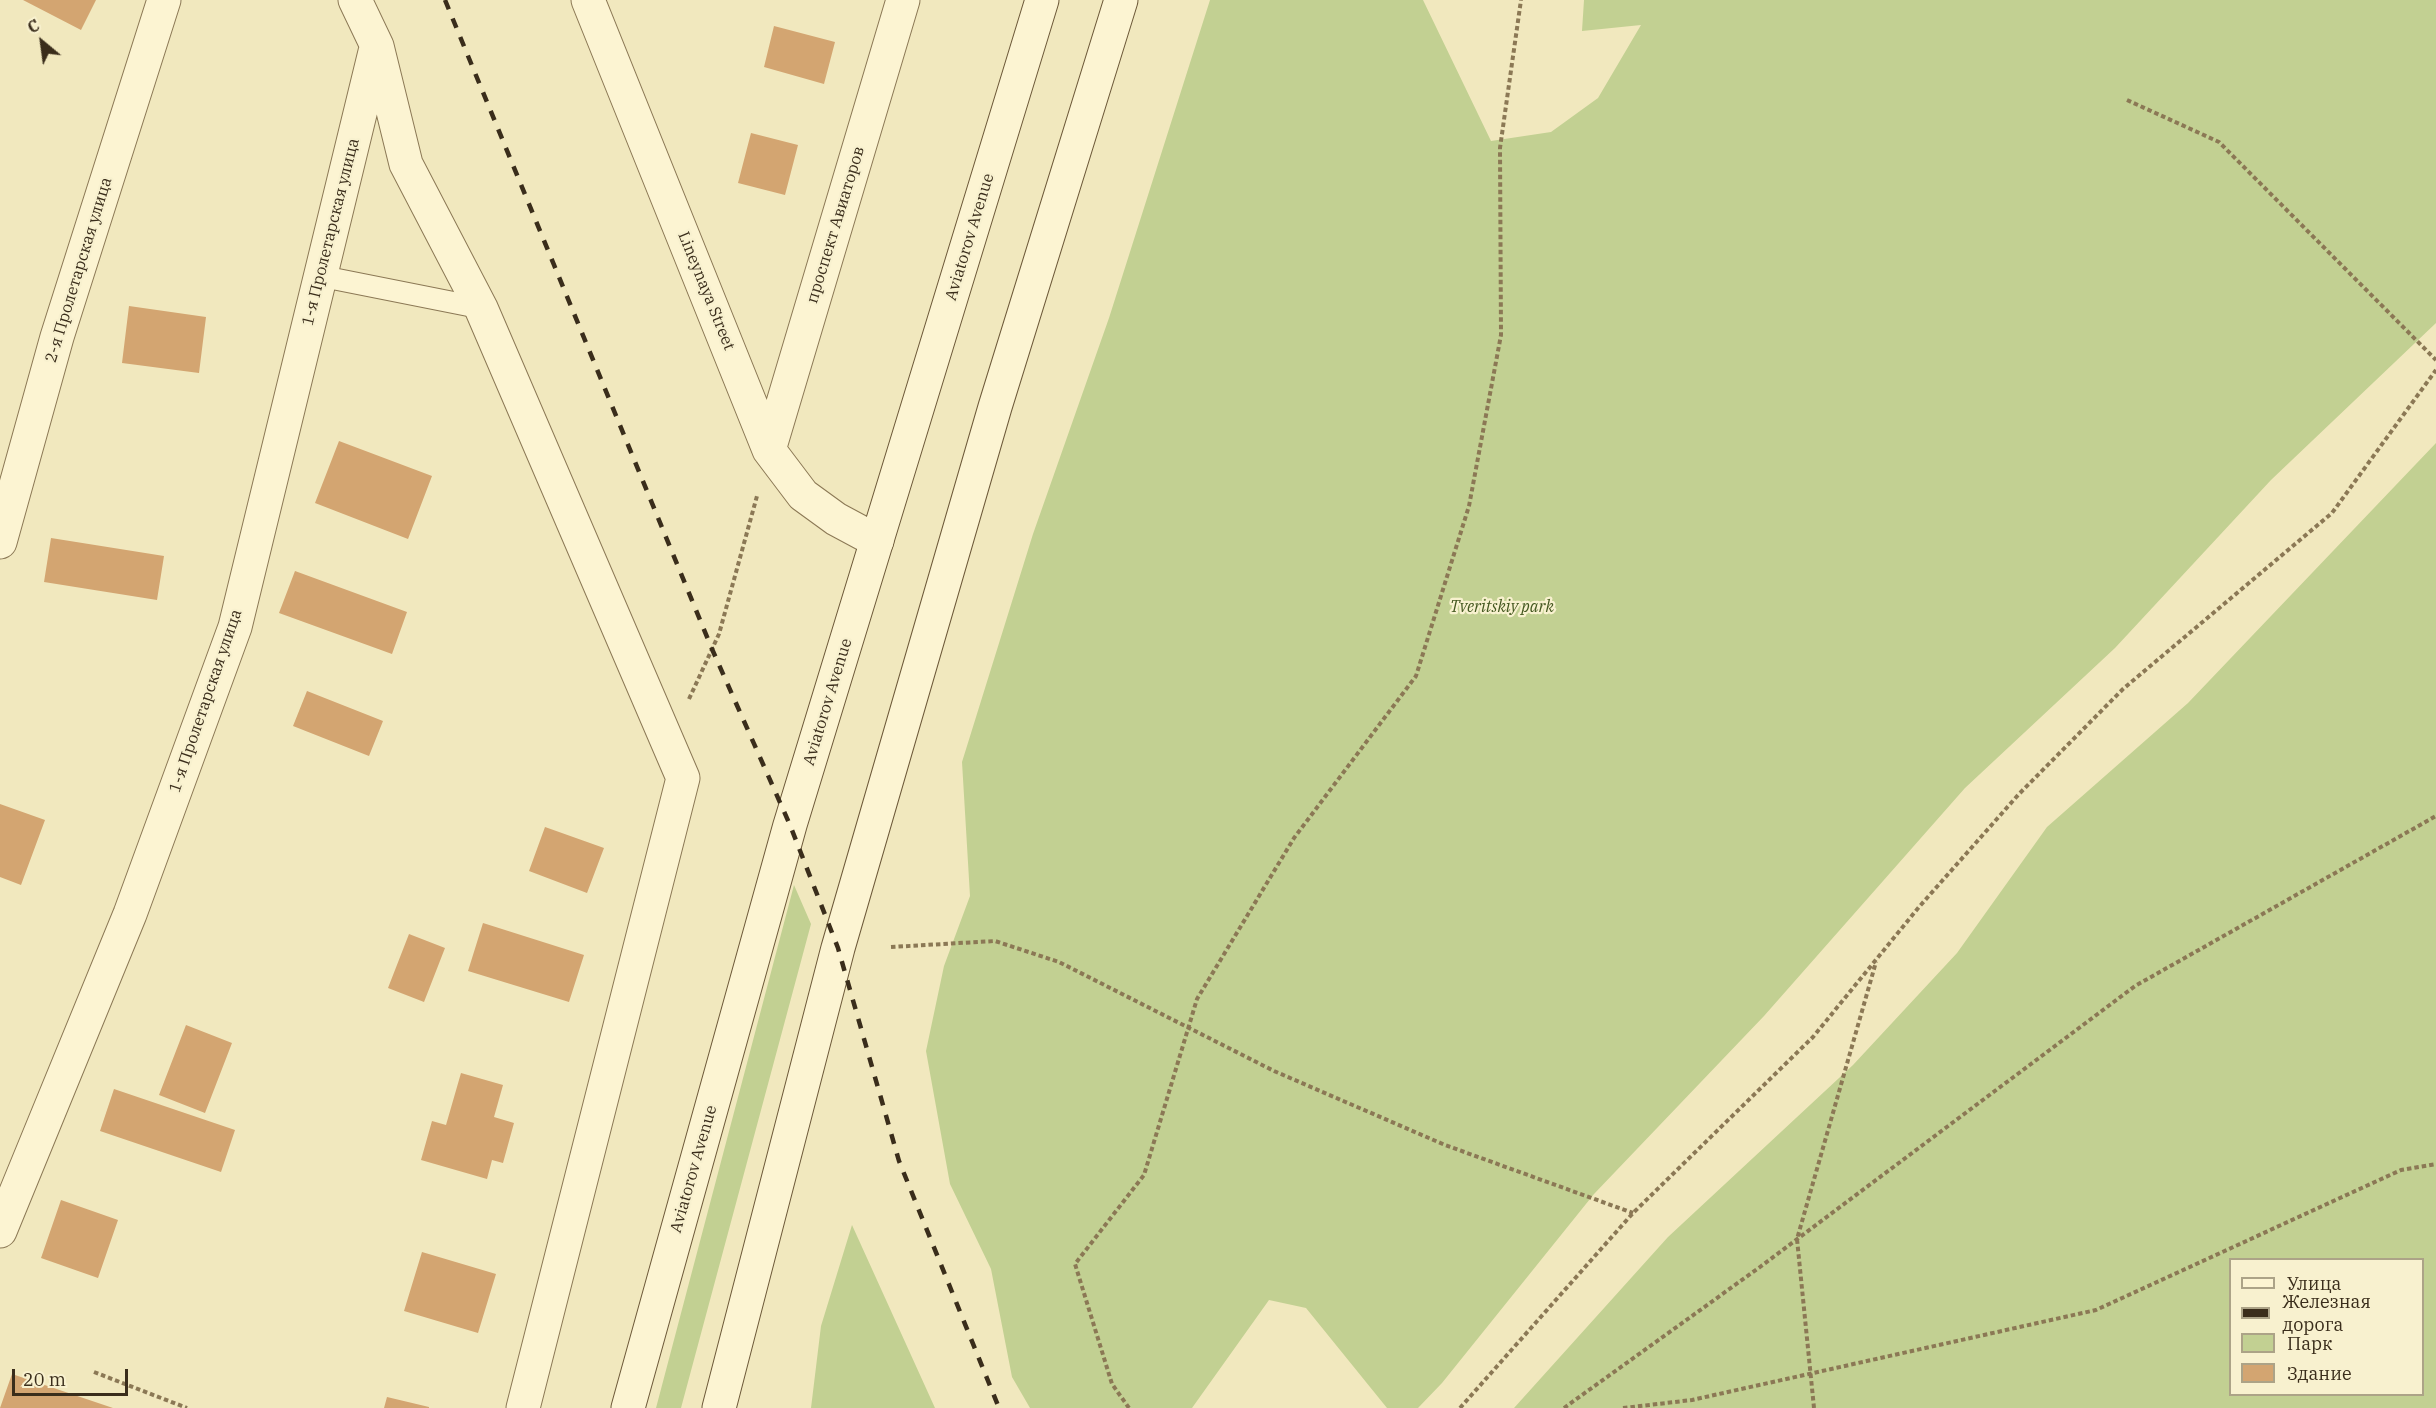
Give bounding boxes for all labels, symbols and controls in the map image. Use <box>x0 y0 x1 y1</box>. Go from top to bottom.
north arrow <box>12 12 72 72</box>
text: С <box>24 15 43 38</box>
street label: 1-я Пролетарская улица <box>298 136 364 328</box>
street label: проспект Авиаторов <box>803 144 869 306</box>
street label: Aviatorov Avenue <box>942 171 998 303</box>
street label: 2-я Пролетарская улица <box>42 175 116 365</box>
street label: Lineynaya Street <box>673 229 739 353</box>
park label: Tveritskiy park <box>1450 597 1554 617</box>
street label: 1-я Пролетарская улица <box>166 607 246 795</box>
street label: Aviatorov Avenue <box>800 636 856 768</box>
street label: Aviatorov Avenue <box>667 1103 721 1235</box>
legend <box>2229 1258 2424 1396</box>
text: Улица <box>2287 1272 2341 1295</box>
text: Железная дорога <box>2282 1290 2371 1336</box>
text: Парк <box>2287 1332 2333 1355</box>
scale bar <box>15 1357 130 1395</box>
text: Здание <box>2287 1362 2352 1385</box>
text: 20 m <box>23 1368 66 1391</box>

